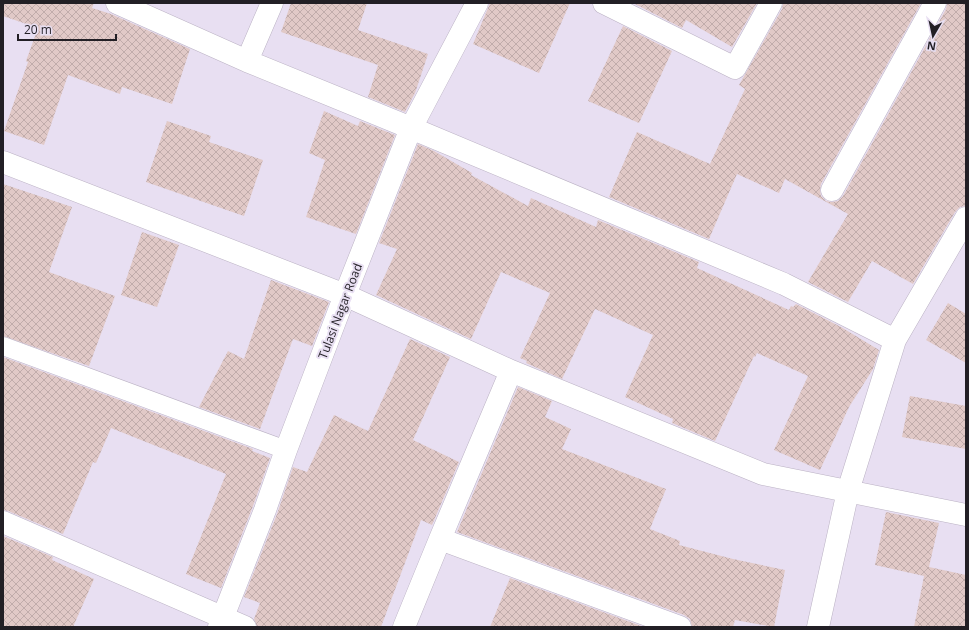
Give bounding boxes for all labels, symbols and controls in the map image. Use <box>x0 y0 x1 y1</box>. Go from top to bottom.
scale bar <box>18 16 116 42</box>
north arrow <box>913 16 953 56</box>
text: 20 m <box>24 21 52 38</box>
text: N <box>926 38 937 54</box>
street label: Tulasi Nagar Road <box>314 261 366 361</box>

